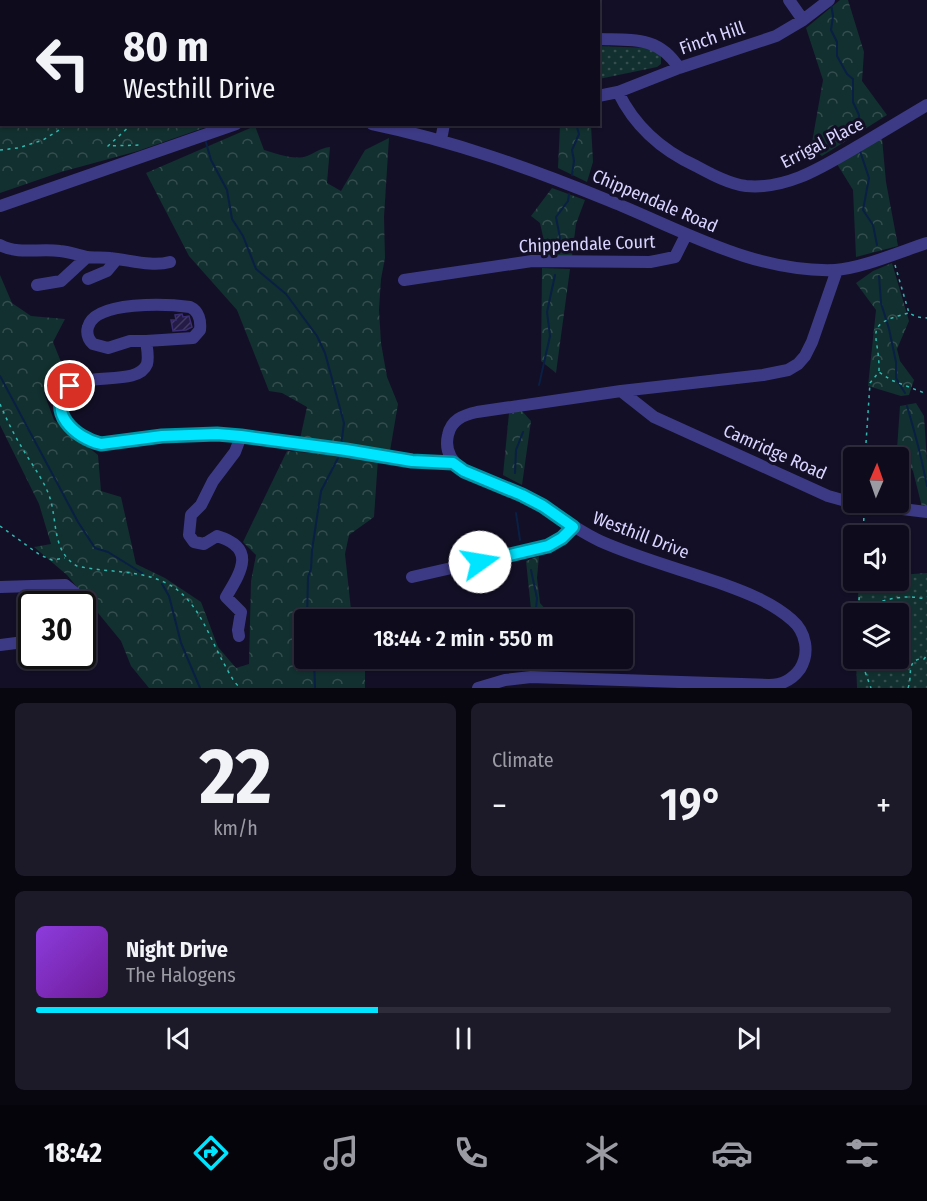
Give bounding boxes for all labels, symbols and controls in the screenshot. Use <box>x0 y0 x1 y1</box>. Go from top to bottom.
street label: Finch Hill <box>676 16 748 59</box>
text: 80 m <box>123 22 209 72</box>
icon: left <box>24 24 102 102</box>
text: Westhill Drive <box>123 73 275 105</box>
street label: Errigal Place <box>777 113 867 173</box>
street label: Chippendale Road <box>589 165 721 237</box>
street label: Chippendale Court <box>518 231 656 257</box>
pin <box>44 360 95 411</box>
icon: arrive <box>53 369 86 402</box>
street label: Camridge Road <box>720 419 830 485</box>
north arrow <box>843 447 909 513</box>
map controls <box>843 447 909 669</box>
street label: Westhill Drive <box>590 507 692 564</box>
button: sound <box>843 525 909 591</box>
position arrow <box>448 530 512 594</box>
speed limit sign: 30 <box>18 591 96 669</box>
button: layers <box>843 603 909 669</box>
text: 18:44 · 2 min · 550 m <box>373 625 554 652</box>
text: 22 <box>199 730 272 824</box>
text: Climate <box>492 748 554 772</box>
text: 19° <box>660 778 723 832</box>
text: − <box>492 786 507 826</box>
text: + <box>876 786 891 826</box>
text: km/h <box>213 816 258 840</box>
text: Night Drive <box>126 936 228 963</box>
text: The Halogens <box>126 963 236 987</box>
icon: previous <box>162 1022 195 1055</box>
icon: pause <box>447 1022 480 1055</box>
icon: next <box>732 1022 765 1055</box>
icon: directions <box>190 1132 232 1174</box>
icon: music <box>320 1132 362 1174</box>
icon: phone <box>450 1132 492 1174</box>
icon: climate <box>581 1132 623 1174</box>
icon: car <box>711 1132 753 1174</box>
icon: filters <box>841 1132 883 1174</box>
text: 18:42 <box>44 1137 102 1169</box>

